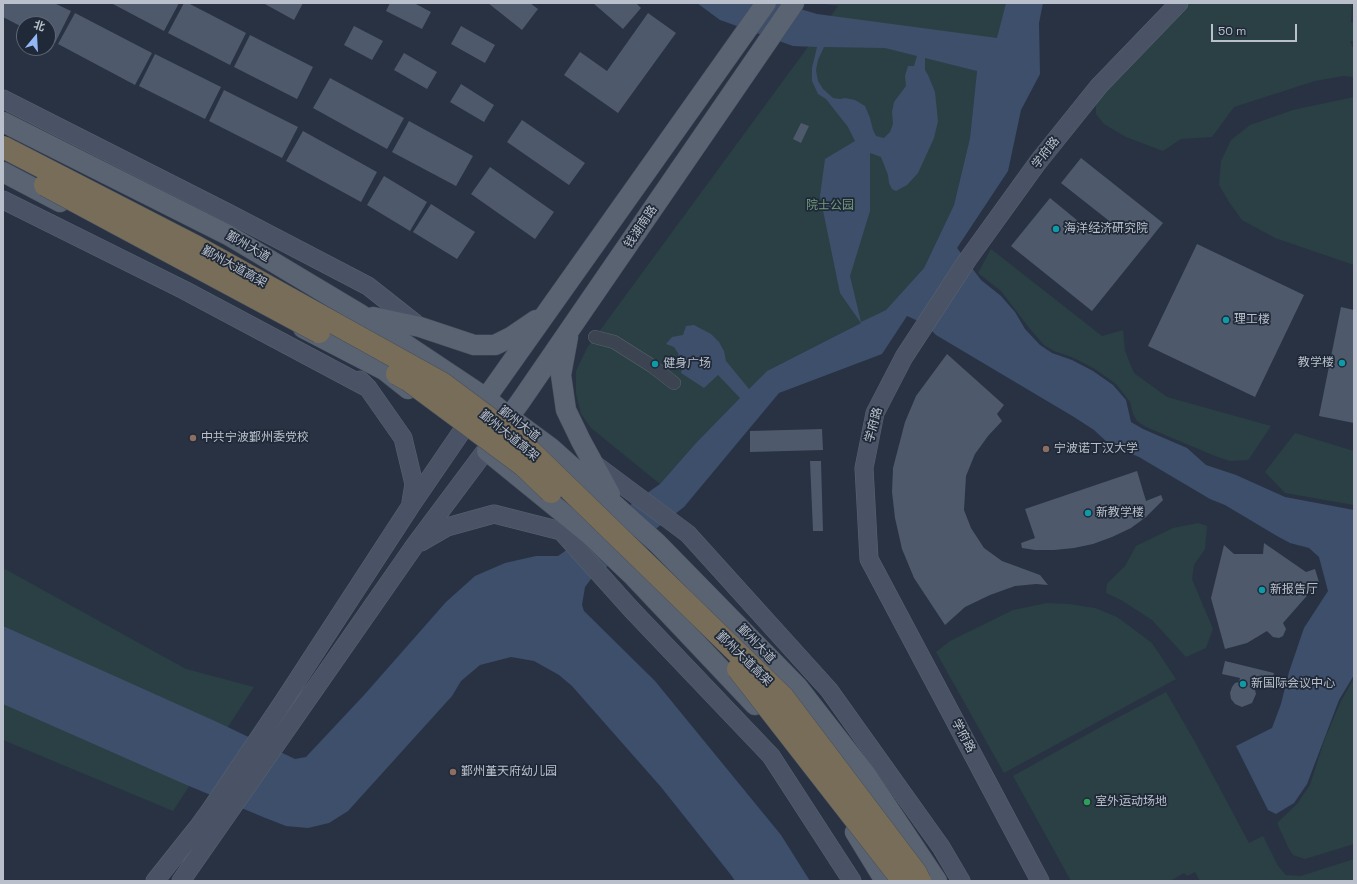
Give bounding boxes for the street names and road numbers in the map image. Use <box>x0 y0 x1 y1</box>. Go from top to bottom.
street label: 学府路 <box>1029 134 1063 172</box>
street label: 钱湖南路 <box>622 203 660 251</box>
street label: 鄞州大道 <box>224 229 272 265</box>
street label: 鄞州大道高架 <box>199 243 269 291</box>
street label: 鄞州大道 <box>496 404 542 444</box>
street label: 学府路 <box>862 406 886 444</box>
street label: 鄞州大道高架 <box>476 408 542 464</box>
street label: 鄞州大道 <box>734 622 778 666</box>
street label: 鄞州大道高架 <box>713 629 775 689</box>
street label: 学府路 <box>948 717 978 755</box>

